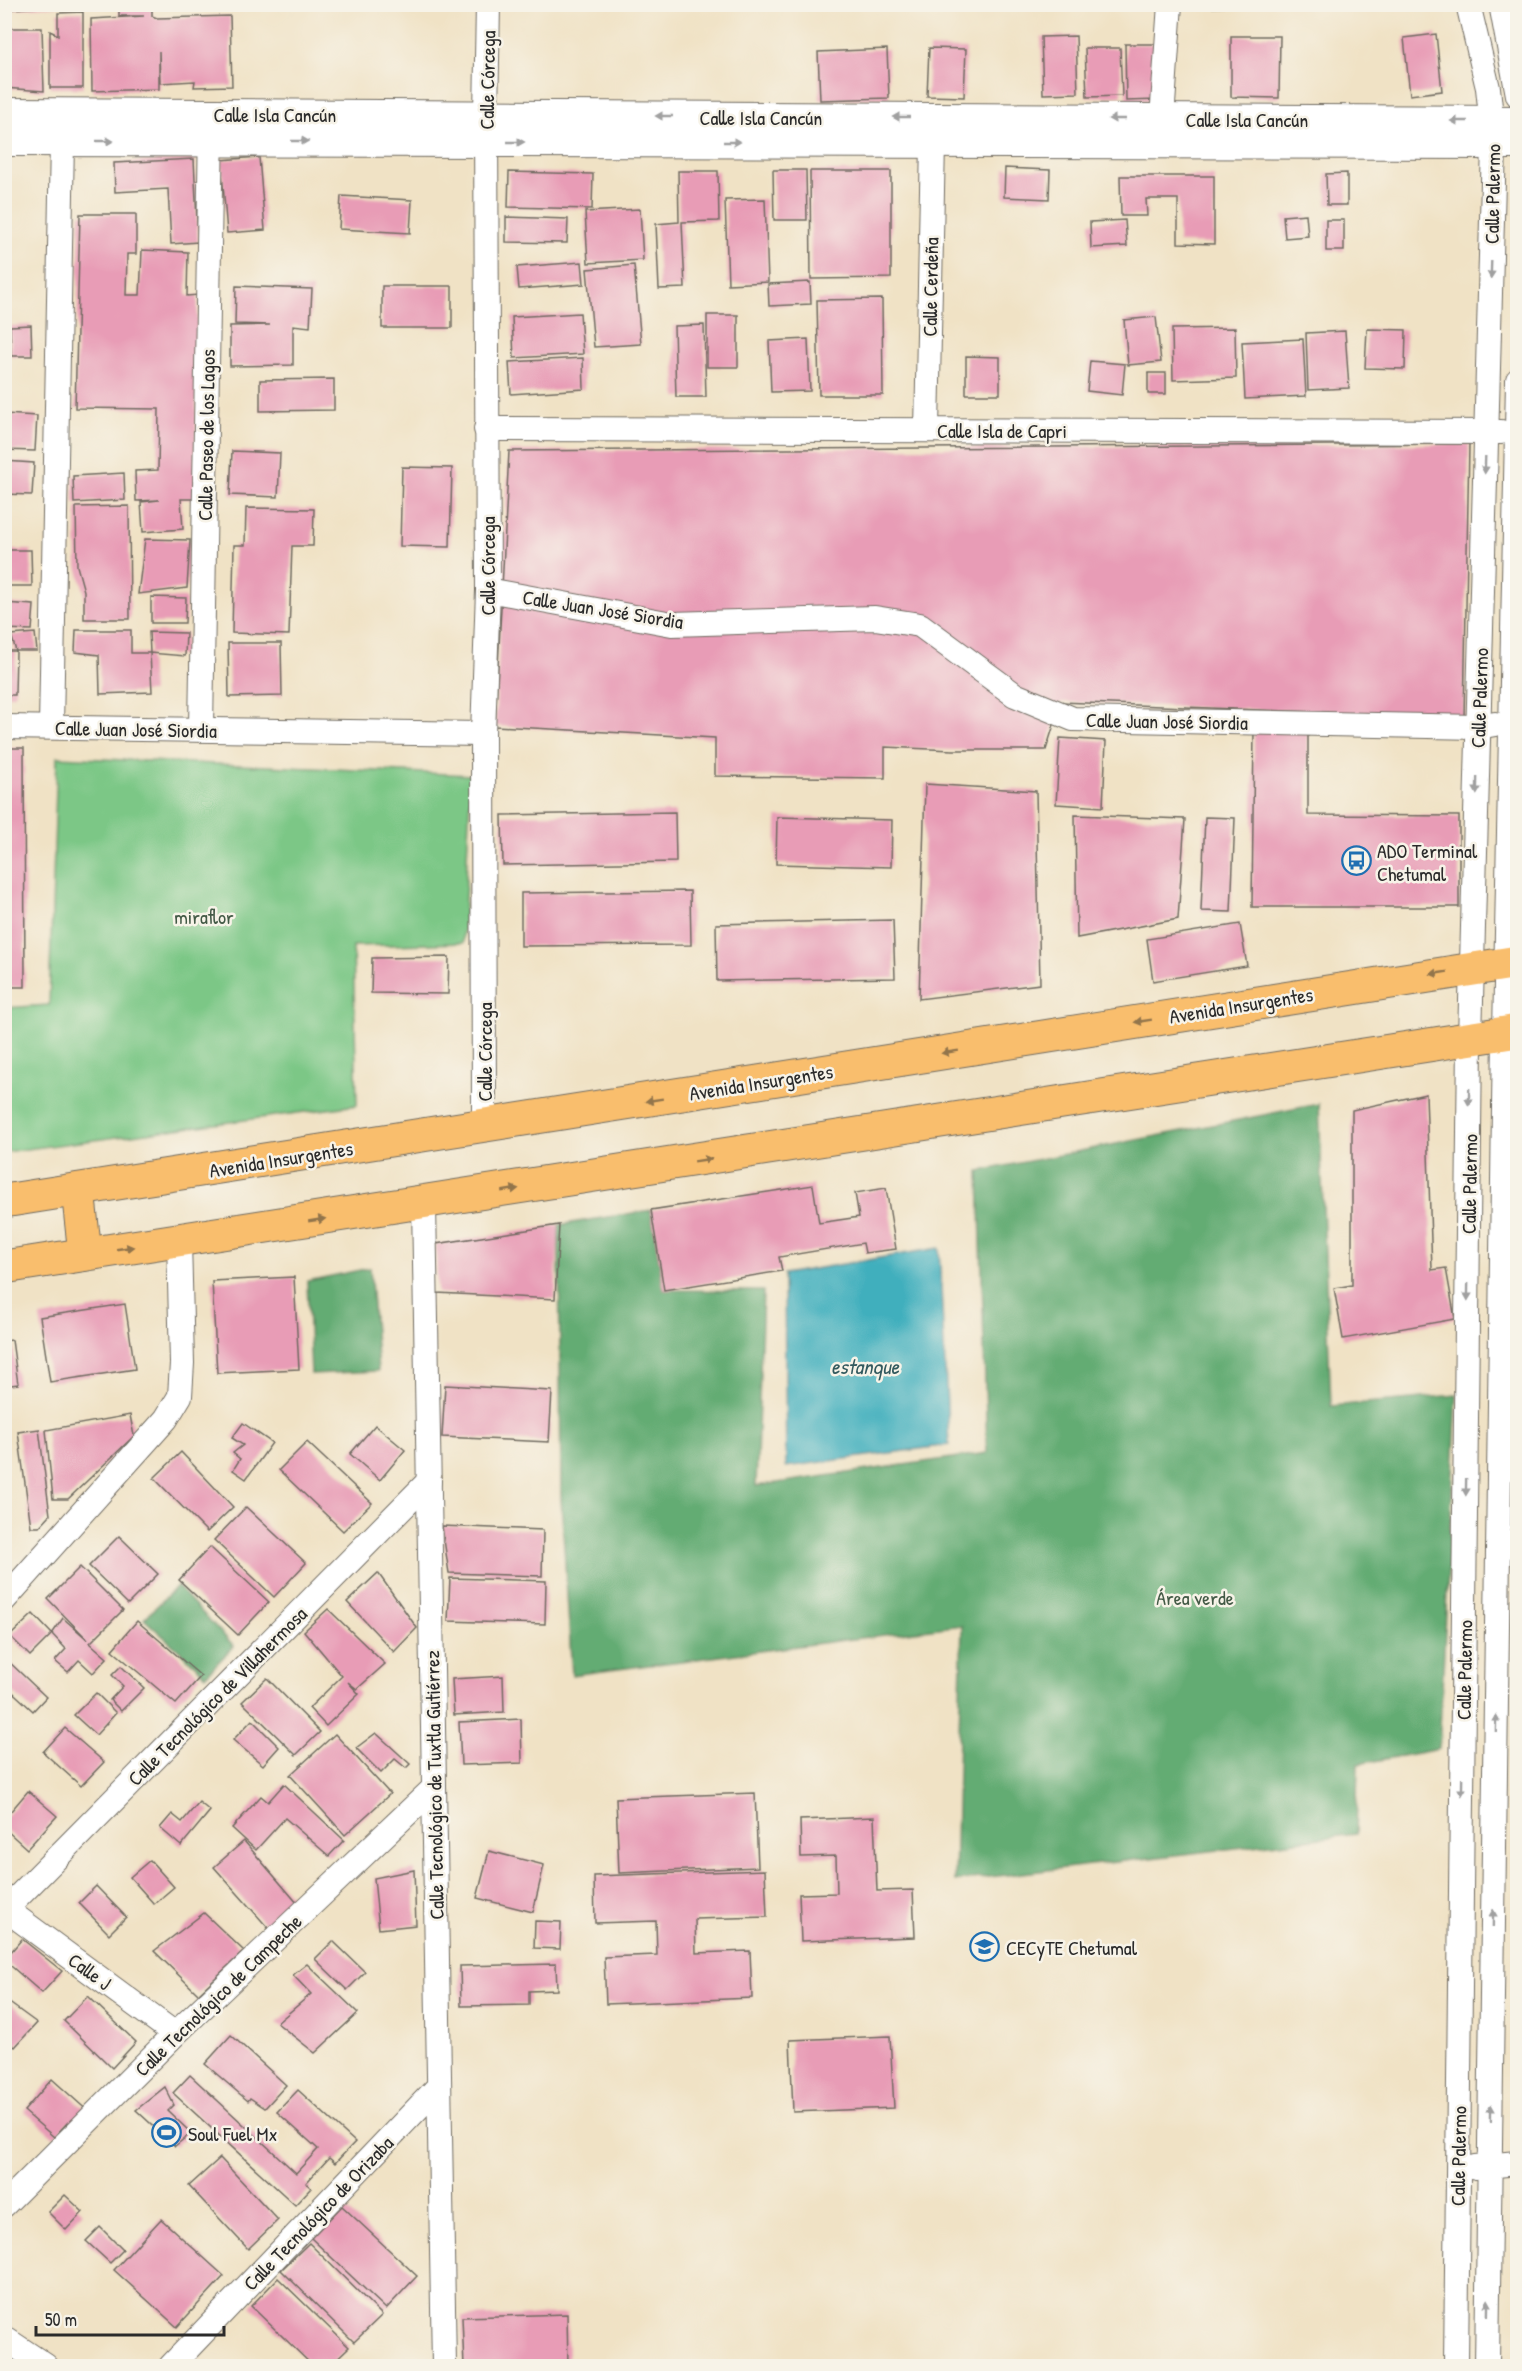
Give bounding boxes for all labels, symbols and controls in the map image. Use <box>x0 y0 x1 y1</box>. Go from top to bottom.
street label: Calle Córcega <box>473 30 501 130</box>
street label: Calle Isla Cancún <box>214 101 336 128</box>
street label: Calle Isla Cancún <box>700 104 822 131</box>
street label: Calle Isla Cancún <box>1186 106 1308 133</box>
one-way arrow <box>655 111 674 121</box>
one-way arrow <box>892 112 911 122</box>
one-way arrow <box>1108 114 1127 124</box>
one-way arrow <box>1450 116 1469 126</box>
one-way arrow <box>95 136 114 146</box>
one-way arrow <box>290 136 309 146</box>
one-way arrow <box>506 137 525 147</box>
one-way arrow <box>722 137 741 147</box>
street label: Calle Palermo <box>1478 144 1506 244</box>
street label: Calle Cerdeña <box>916 237 944 337</box>
one-way arrow <box>1486 261 1495 280</box>
street label: Calle Paseo de los Lagos <box>191 349 221 521</box>
street label: Calle Isla de Capri <box>937 417 1067 444</box>
one-way arrow <box>1481 456 1490 475</box>
street label: Calle Córcega <box>474 516 501 616</box>
street label: Calle Juan José Siordia <box>521 583 685 635</box>
street label: Calle Palermo <box>1464 648 1494 748</box>
street label: Calle Juan José Siordia <box>1086 706 1248 736</box>
street label: Calle Juan José Siordia <box>55 714 217 744</box>
one-way arrow <box>1472 777 1482 796</box>
place label: ADO Terminal Chetumal <box>1377 837 1478 887</box>
bus stop icon: ADO Terminal Chetumal <box>1340 845 1372 877</box>
park label: miraflor <box>174 903 234 930</box>
one-way arrow <box>1429 969 1448 978</box>
street label: Avenida Insurgentes <box>1167 980 1315 1030</box>
street label: Calle Córcega <box>471 1002 498 1102</box>
one-way arrow <box>1133 1016 1152 1025</box>
one-way arrow <box>940 1047 959 1056</box>
street label: Avenida Insurgentes <box>687 1057 835 1107</box>
one-way arrow <box>1465 1087 1474 1106</box>
one-way arrow <box>644 1095 663 1104</box>
street label: Avenida Insurgentes <box>207 1134 355 1184</box>
street label: Calle Palermo <box>1455 1134 1483 1234</box>
one-way arrow <box>693 1155 712 1164</box>
one-way arrow <box>501 1186 520 1195</box>
one-way arrow <box>308 1215 327 1224</box>
one-way arrow <box>115 1244 134 1253</box>
one-way arrow <box>1463 1282 1472 1301</box>
water label: estanque <box>831 1352 901 1381</box>
one-way arrow <box>1461 1477 1471 1496</box>
park label: Área verde <box>1156 1584 1234 1611</box>
street label: Calle Tecnológico de Villahermosa <box>121 1600 313 1792</box>
street label: Calle Palermo <box>1450 1620 1478 1720</box>
street label: Calle Tecnológico de Tuxtla Gutiérrez <box>418 1650 450 1920</box>
one-way arrow <box>1491 1714 1501 1733</box>
one-way arrow <box>1458 1777 1467 1796</box>
street label: Calle Tecnológico de Campeche <box>129 1908 308 2082</box>
one-way arrow <box>1488 1909 1498 1928</box>
school or university icon: CECyTE Chetumal <box>969 1931 1001 1963</box>
place label: CECyTE Chetumal <box>1006 1934 1138 1961</box>
street label: Calle J <box>63 1946 117 1996</box>
one-way arrow <box>1486 2104 1496 2123</box>
street label: Calle Palermo <box>1444 2106 1472 2206</box>
sports icon: Soul Fuel Mx <box>151 2117 183 2149</box>
place label: Soul Fuel Mx <box>188 2120 277 2147</box>
street label: Calle Tecnológico de Orizaba <box>237 2130 399 2296</box>
scale bar <box>36 2299 224 2337</box>
one-way arrow <box>1483 2299 1493 2318</box>
text: 50 m <box>45 2307 77 2332</box>

